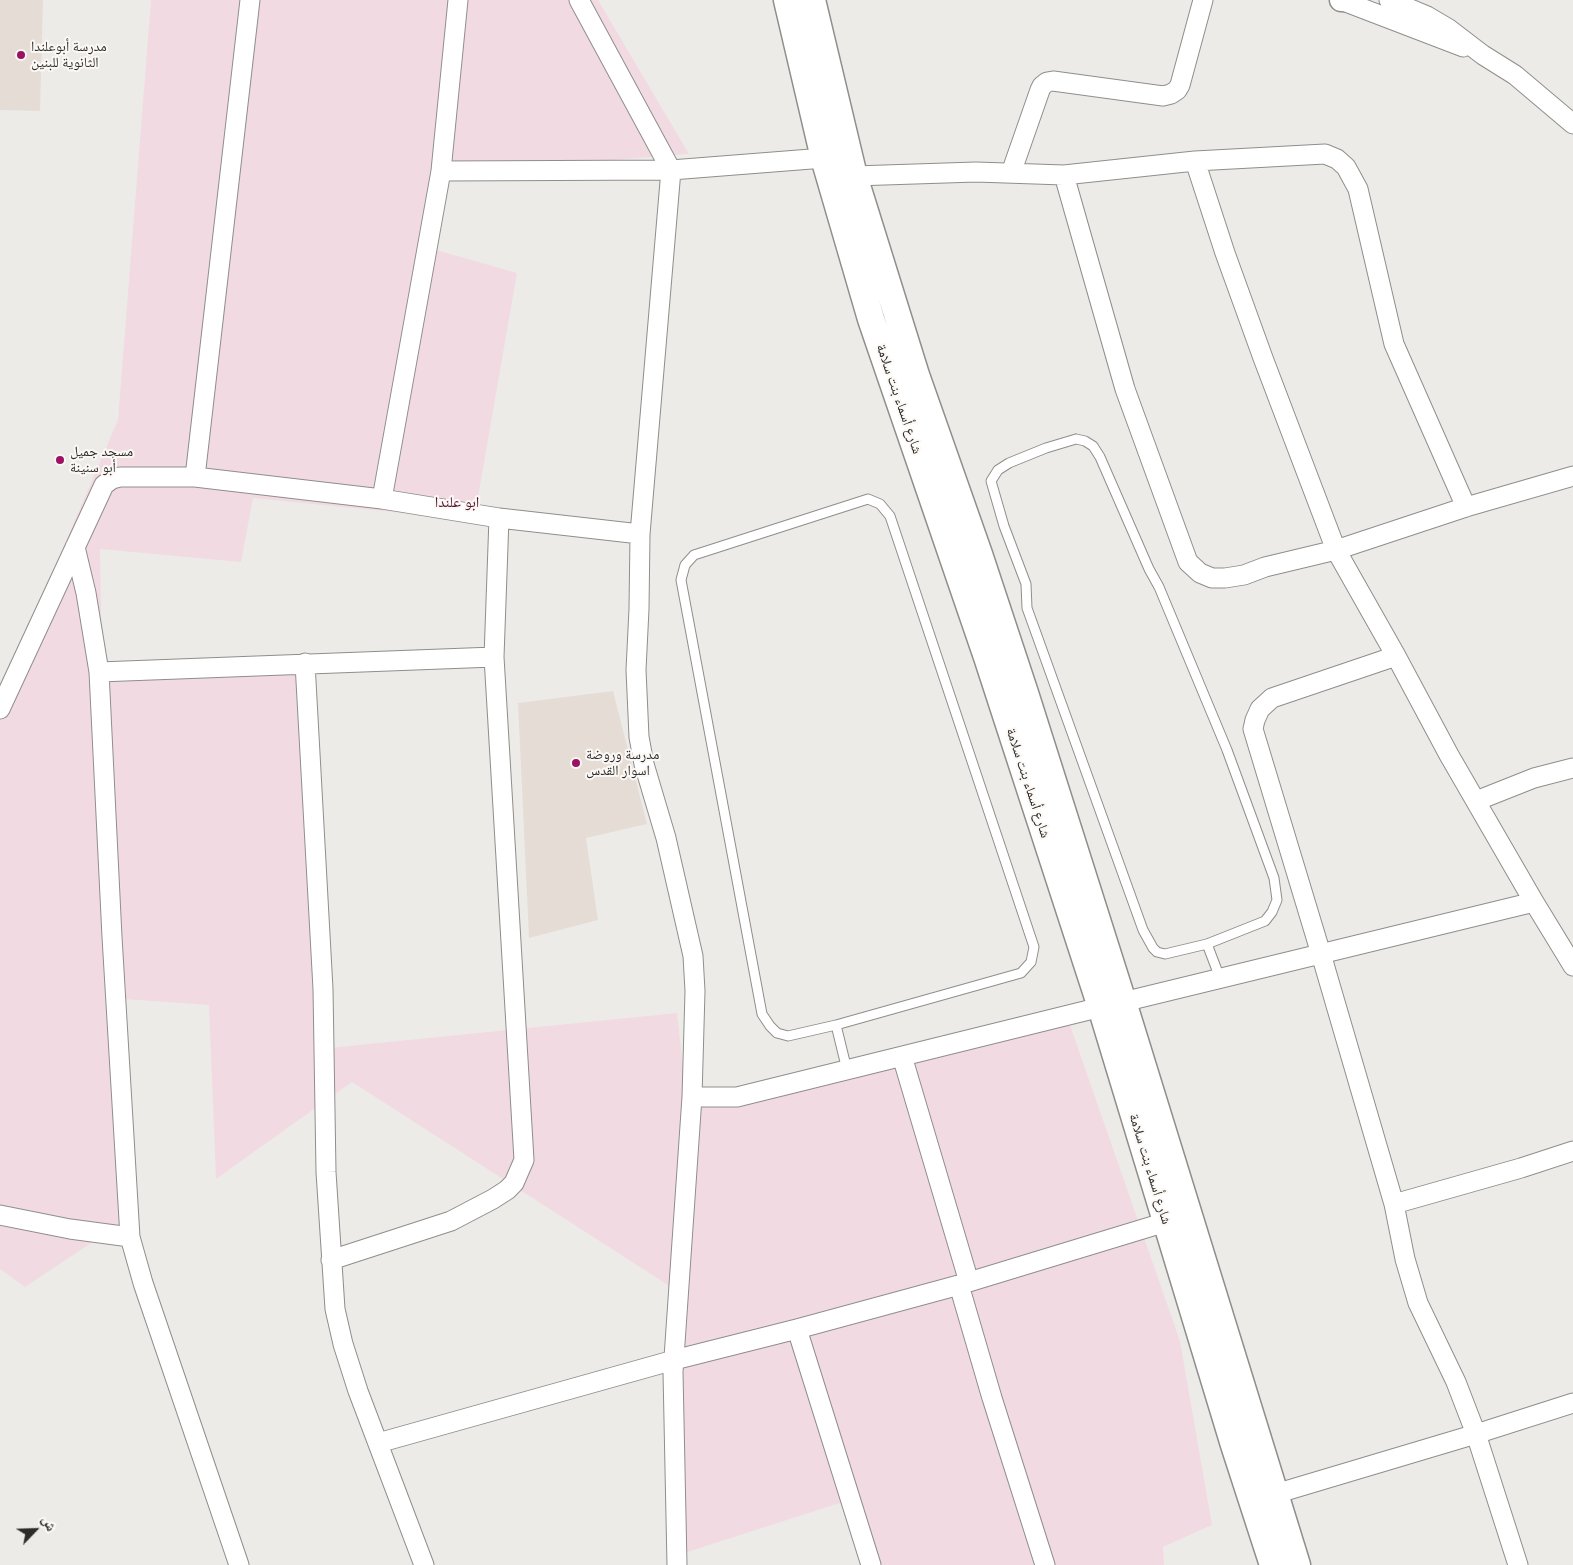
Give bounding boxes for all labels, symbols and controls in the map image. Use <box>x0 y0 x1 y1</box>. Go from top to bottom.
place label: مدرسة أبوعلندا الثانوية للبنين <box>31 39 107 72</box>
marker: مدرسة أبوعلندا الثانوية للبنين <box>15 49 27 61</box>
street label: شارع أسماء بنت سلامة <box>872 342 926 456</box>
place label: مسجد جميل أبو سنينة <box>70 444 133 477</box>
marker: مسجد جميل أبو سنينة <box>54 454 66 466</box>
district label: ابو علندا <box>435 494 479 512</box>
street label: شارع أسماء بنت سلامة <box>1002 726 1054 840</box>
place label: مدرسة وروضة اسوار القدس <box>586 747 659 780</box>
marker: مدرسة وروضة اسوار القدس <box>570 757 582 769</box>
street label: شارع أسماء بنت سلامة <box>1125 1112 1175 1226</box>
north arrow <box>10 1505 60 1555</box>
text: ش <box>38 1513 60 1534</box>

